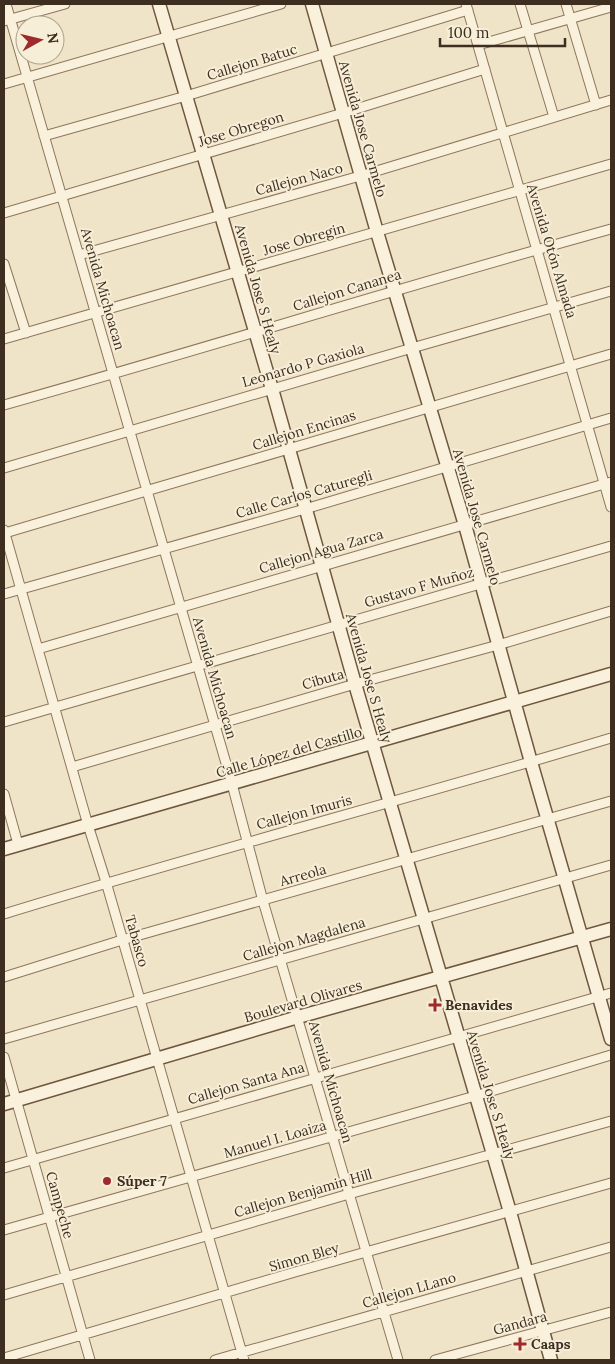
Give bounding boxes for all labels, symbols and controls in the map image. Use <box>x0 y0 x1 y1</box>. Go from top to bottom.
north arrow <box>15 15 65 65</box>
scale bar <box>440 15 565 47</box>
text: 100 m <box>448 23 489 42</box>
text: N <box>43 32 63 45</box>
street label: Callejon Batuc <box>205 40 299 84</box>
street label: Avenida Jose Carmelo <box>335 58 391 199</box>
street label: Jose Obregon <box>195 107 286 151</box>
street label: Callejon Naco <box>253 159 345 199</box>
street label: Avenida Otón Almada <box>523 181 581 320</box>
street label: Jose Obregin <box>260 219 348 260</box>
street label: Avenida Jose S Healy <box>231 221 285 356</box>
street label: Avenida Michoacan <box>77 225 129 352</box>
street label: Callejon Cananea <box>291 265 403 315</box>
street label: Leonardo P Gaxiola <box>240 339 366 391</box>
street label: Callejon Encinas <box>250 406 358 454</box>
street label: Avenida Jose Carmelo <box>449 446 505 587</box>
street label: Calle Carlos Caturegli <box>234 466 374 522</box>
street label: Callejon Agua Zarca <box>257 525 385 577</box>
street label: Gustavo F Muñoz <box>362 563 476 611</box>
street label: Avenida Jose S Healy <box>342 610 396 745</box>
street label: Avenida Michoacan <box>189 614 241 741</box>
street label: Cibuta <box>300 664 346 694</box>
street label: Calle López del Castillo <box>214 723 364 781</box>
street label: Callejon Imuris <box>254 791 354 833</box>
street label: Arreola <box>277 860 328 890</box>
street label: Tabasco <box>121 913 153 969</box>
street label: Callejon Magdalena <box>241 913 367 965</box>
street label: Boulevard Olivares <box>242 976 364 1026</box>
place label: Benavides <box>445 996 513 1014</box>
marker: Benavides <box>429 999 441 1011</box>
street label: Avenida Michoacan <box>305 1018 357 1145</box>
street label: Avenida Jose S Healy <box>463 1027 519 1162</box>
street label: Callejon Santa Ana <box>186 1058 306 1108</box>
street label: Manuel I. Loaiza <box>222 1116 328 1162</box>
street label: Callejon Benjamin Hill <box>232 1165 374 1221</box>
street label: Campeche <box>42 1169 78 1241</box>
place label: Súper 7 <box>117 1172 167 1190</box>
marker: Súper 7 <box>101 1175 113 1187</box>
street label: Simon Bley <box>267 1238 342 1276</box>
street label: Callejon LLano <box>360 1268 458 1312</box>
street label: Gandara <box>491 1307 549 1339</box>
place label: Caaps <box>531 1335 571 1353</box>
marker: Caaps <box>513 1337 527 1351</box>

